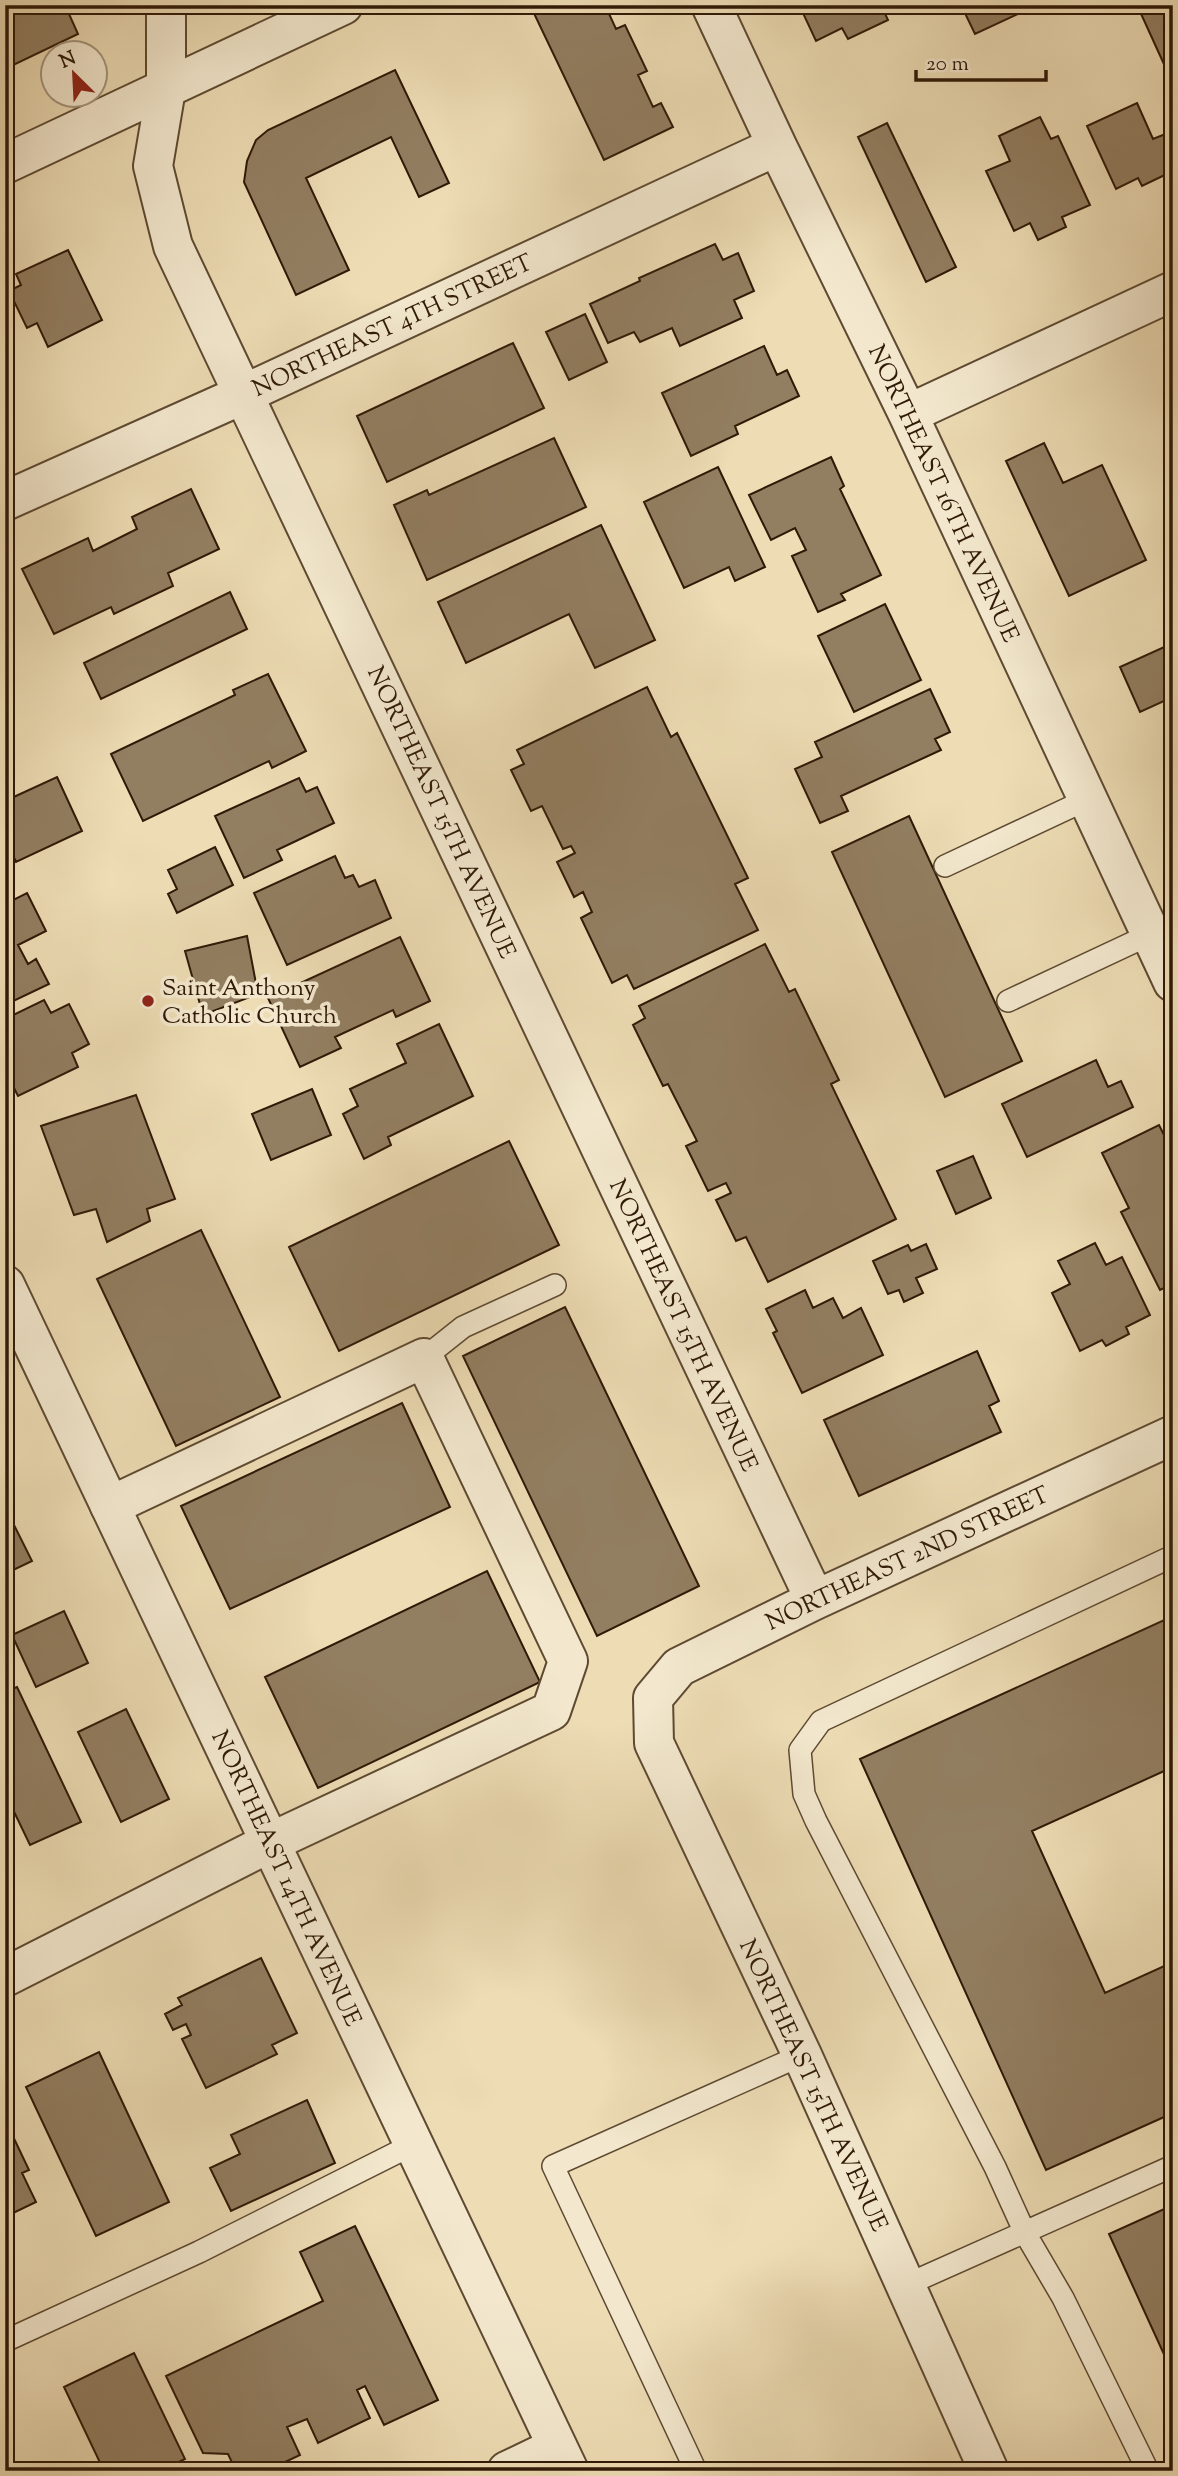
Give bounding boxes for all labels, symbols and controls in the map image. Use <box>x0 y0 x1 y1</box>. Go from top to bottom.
north arrow <box>38 38 108 108</box>
scale bar <box>916 38 1045 82</box>
text: N <box>56 45 81 76</box>
text: 20 m <box>926 50 969 80</box>
street label: NORTHEAST 4TH STREET <box>247 247 539 407</box>
street label: NORTHEAST 16TH AVENUE <box>858 339 1026 649</box>
street label: NORTHEAST 15TH AVENUE <box>357 661 523 965</box>
place label: Saint Anthony Catholic Church <box>162 972 337 1034</box>
marker: Saint Anthony Catholic Church <box>140 993 156 1009</box>
street label: NORTHEAST 15TH AVENUE <box>599 1174 765 1478</box>
street label: NORTHEAST 2ND STREET <box>761 1479 1055 1641</box>
street label: NORTHEAST 14TH AVENUE <box>202 1725 369 2033</box>
street label: NORTHEAST 15TH AVENUE <box>729 1934 895 2238</box>

